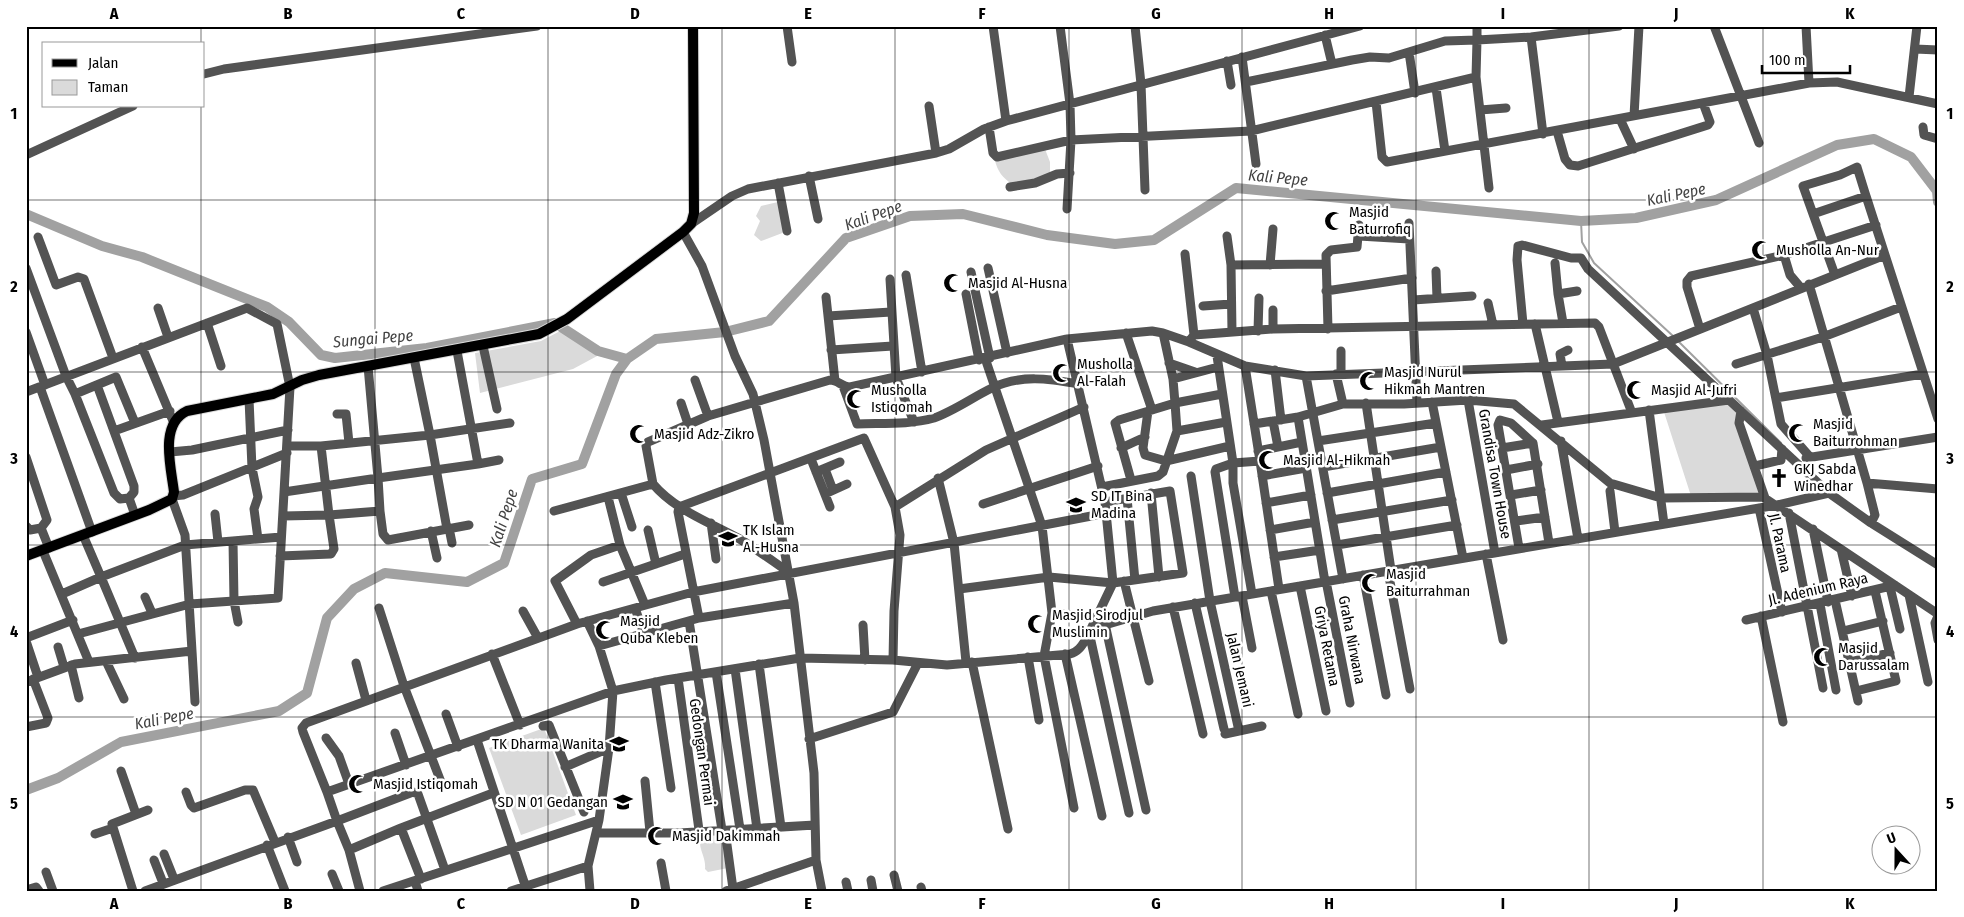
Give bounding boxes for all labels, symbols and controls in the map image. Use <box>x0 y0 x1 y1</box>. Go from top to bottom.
text: A <box>109 4 119 23</box>
text: B <box>284 4 293 23</box>
text: C <box>457 4 466 23</box>
text: D <box>630 4 640 23</box>
text: E <box>804 4 812 23</box>
text: F <box>978 4 986 23</box>
text: G <box>1151 4 1161 23</box>
text: H <box>1324 4 1334 23</box>
text: I <box>1501 4 1505 23</box>
text: J <box>1673 4 1678 23</box>
text: K <box>1845 4 1855 23</box>
legend <box>42 42 205 108</box>
scale bar <box>1762 42 1849 74</box>
text: 100 m <box>1769 51 1806 69</box>
text: Jalan <box>88 54 118 72</box>
text: Taman <box>88 78 128 96</box>
text: 1 <box>11 104 17 123</box>
text: 1 <box>1947 104 1953 123</box>
water label: Kali Pepe <box>1247 165 1309 190</box>
water label: Kali Pepe <box>1645 179 1708 210</box>
water label: Kali Pepe <box>842 196 905 235</box>
place label: Masjid Baturrofiq <box>1349 203 1411 238</box>
mosque icon: Masjid Baturrofiq <box>1323 210 1345 232</box>
mosque icon: Musholla An-Nur <box>1750 239 1772 261</box>
place label: Musholla An-Nur <box>1776 241 1880 259</box>
mosque icon: Masjid Al-Husna <box>942 272 964 294</box>
place label: Masjid Al-Husna <box>968 274 1067 292</box>
text: 2 <box>9 277 18 296</box>
text: 2 <box>1945 277 1954 296</box>
water label: Sungai Pepe <box>331 326 414 352</box>
place label: Musholla Al-Falah <box>1077 355 1133 390</box>
mosque icon: Musholla Al-Falah <box>1051 362 1073 384</box>
place label: Masjid Nurul Hikmah Mantren <box>1384 363 1485 398</box>
mosque icon: Masjid Nurul Hikmah Mantren <box>1358 370 1380 392</box>
mosque icon: Masjid Al-Jufri <box>1625 379 1647 401</box>
place label: Musholla Istiqomah <box>871 381 933 416</box>
place label: Masjid Al-Jufri <box>1651 381 1737 399</box>
mosque icon: Musholla Istiqomah <box>845 388 867 410</box>
street label: Grandisa Town House <box>1475 408 1515 540</box>
place label: Masjid Baiturrohman <box>1813 415 1898 450</box>
mosque icon: Masjid Baiturrohman <box>1787 422 1809 444</box>
mosque icon: Masjid Adz-Zikro <box>628 423 650 445</box>
place label: Masjid Adz-Zikro <box>654 425 755 443</box>
text: 3 <box>9 449 18 468</box>
mosque icon: Masjid Al-Hikmah <box>1257 449 1279 471</box>
text: 3 <box>1945 449 1954 468</box>
place label: Masjid Al-Hikmah <box>1283 451 1390 469</box>
place label: GKJ Sabda Winedhar <box>1794 460 1856 495</box>
church icon: GKJ Sabda Winedhar <box>1768 467 1790 489</box>
water label: Kali Pepe <box>485 486 522 550</box>
place label: SD IT Bina Madina <box>1091 487 1152 522</box>
school or university icon: SD IT Bina Madina <box>1065 494 1087 516</box>
street label: Jl. Parama <box>1765 512 1795 574</box>
place label: TK Islam Al-Husna <box>743 521 799 556</box>
school or university icon: TK Islam Al-Husna <box>717 528 739 550</box>
place label: Masjid Baiturrahman <box>1386 565 1470 600</box>
street label: Jl. Adenium Raya <box>1766 569 1870 609</box>
mosque icon: Masjid Baiturrahman <box>1360 572 1382 594</box>
street label: Graha Nirwana <box>1335 594 1369 686</box>
street label: Griya Retama <box>1310 604 1344 688</box>
place label: Masjid Sirodjul Muslimin <box>1052 606 1143 641</box>
place label: Masjid Quba Kleben <box>620 612 699 647</box>
mosque icon: Masjid Sirodjul Muslimin <box>1026 613 1048 635</box>
mosque icon: Masjid Quba Kleben <box>594 619 616 641</box>
text: 4 <box>10 622 18 641</box>
text: 4 <box>1946 622 1954 641</box>
street label: Jalan Jemani <box>1223 631 1257 709</box>
place label: Masjid Darussalam <box>1838 639 1910 674</box>
mosque icon: Masjid Darussalam <box>1812 646 1834 668</box>
street label: Gedongan Permai <box>686 697 718 807</box>
water label: Kali Pepe <box>133 703 196 734</box>
school or university icon: TK Dharma Wanita <box>608 733 630 755</box>
place label: TK Dharma Wanita <box>492 735 604 753</box>
mosque icon: Masjid Istiqomah <box>347 773 369 795</box>
place label: Masjid Istiqomah <box>373 775 478 793</box>
school or university icon: SD N 01 Gedangan <box>612 791 634 813</box>
place label: SD N 01 Gedangan <box>498 793 608 811</box>
text: 5 <box>10 794 18 813</box>
text: 5 <box>1946 794 1954 813</box>
north arrow <box>1872 824 1922 874</box>
mosque icon: Masjid Dakimmah <box>646 825 668 847</box>
place label: Masjid Dakimmah <box>672 827 780 845</box>
text: U <box>1885 829 1898 848</box>
text: A <box>109 894 119 913</box>
text: B <box>284 894 293 913</box>
text: C <box>457 894 466 913</box>
text: D <box>630 894 640 913</box>
text: E <box>804 894 812 913</box>
text: F <box>978 894 986 913</box>
text: G <box>1151 894 1161 913</box>
text: H <box>1324 894 1334 913</box>
text: I <box>1501 894 1505 913</box>
text: J <box>1673 894 1678 913</box>
text: K <box>1845 894 1855 913</box>

